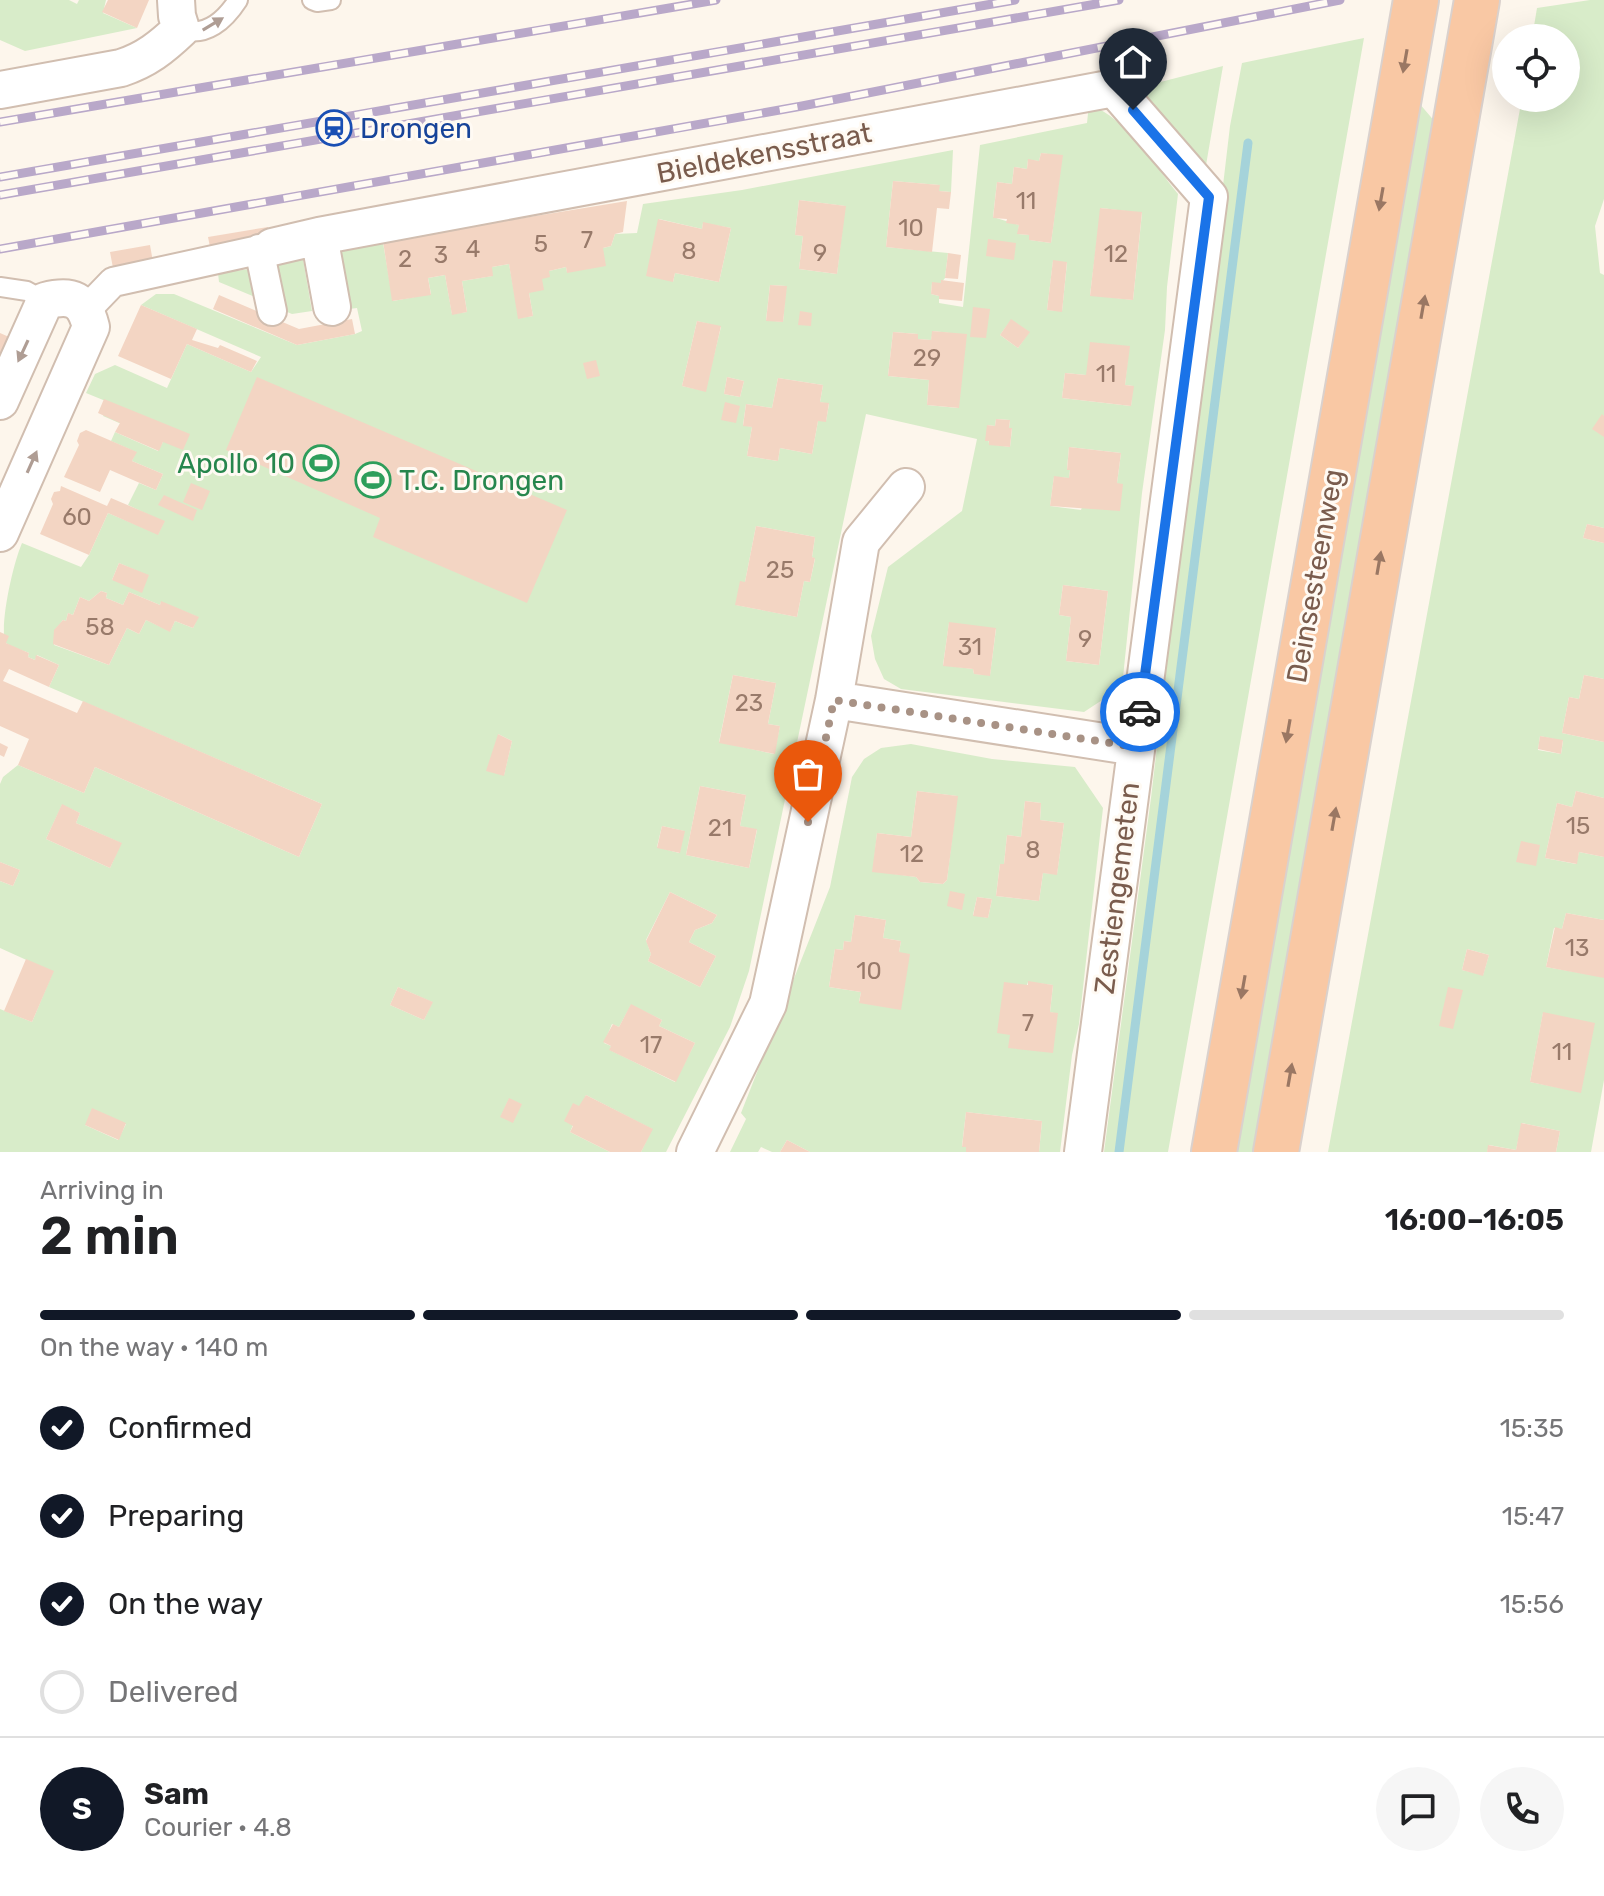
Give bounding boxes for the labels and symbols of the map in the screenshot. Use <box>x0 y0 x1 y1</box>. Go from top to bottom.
one-way arrow <box>202 17 224 31</box>
pin <box>1099 28 1167 110</box>
one-way arrow <box>1399 49 1411 74</box>
station icon: Drongen <box>315 109 353 147</box>
place label: Drongen <box>360 112 472 145</box>
street label: Bieldekensstraat <box>654 116 874 190</box>
one-way arrow <box>1374 186 1387 211</box>
house number: 11 <box>1016 187 1036 215</box>
house number: 10 <box>898 214 924 242</box>
house number: 7 <box>581 226 593 254</box>
house number: 5 <box>534 230 548 258</box>
house number: 4 <box>466 235 481 263</box>
house number: 8 <box>681 237 697 265</box>
house number: 9 <box>813 239 827 267</box>
house number: 12 <box>1104 240 1128 268</box>
house number: 3 <box>434 241 448 269</box>
house number: 2 <box>398 245 412 273</box>
one-way arrow <box>1418 294 1430 319</box>
one-way arrow <box>16 340 30 363</box>
house number: 29 <box>913 344 941 372</box>
house number: 11 <box>1096 360 1116 388</box>
sports icon: Apollo 10 <box>302 444 340 482</box>
place label: Apollo 10 <box>177 447 295 480</box>
one-way arrow <box>25 450 38 474</box>
sports icon: T.C. Drongen <box>354 461 392 499</box>
place label: T.C. Drongen <box>399 464 564 497</box>
street label: Deinsesteenweg <box>1280 467 1350 685</box>
house number: 60 <box>62 503 92 531</box>
one-way arrow <box>1373 550 1385 575</box>
house number: 25 <box>766 556 794 584</box>
house number: 58 <box>85 613 115 641</box>
house number: 9 <box>1078 625 1092 653</box>
house number: 31 <box>958 633 982 661</box>
courier <box>1100 672 1180 752</box>
house number: 23 <box>735 689 763 717</box>
one-way arrow <box>1281 718 1294 743</box>
pin <box>774 740 842 822</box>
street label: Zestiengemeten <box>1088 780 1146 996</box>
one-way arrow <box>1328 806 1341 831</box>
house number: 15 <box>1566 812 1590 840</box>
house number: 21 <box>708 814 732 842</box>
house number: 8 <box>1025 836 1041 864</box>
house number: 12 <box>900 840 924 868</box>
house number: 13 <box>1565 934 1589 962</box>
house number: 10 <box>856 957 882 985</box>
one-way arrow <box>1237 974 1249 999</box>
house number: 7 <box>1022 1009 1034 1037</box>
house number: 17 <box>640 1031 662 1059</box>
house number: 11 <box>1552 1038 1572 1066</box>
one-way arrow <box>1284 1062 1296 1087</box>

